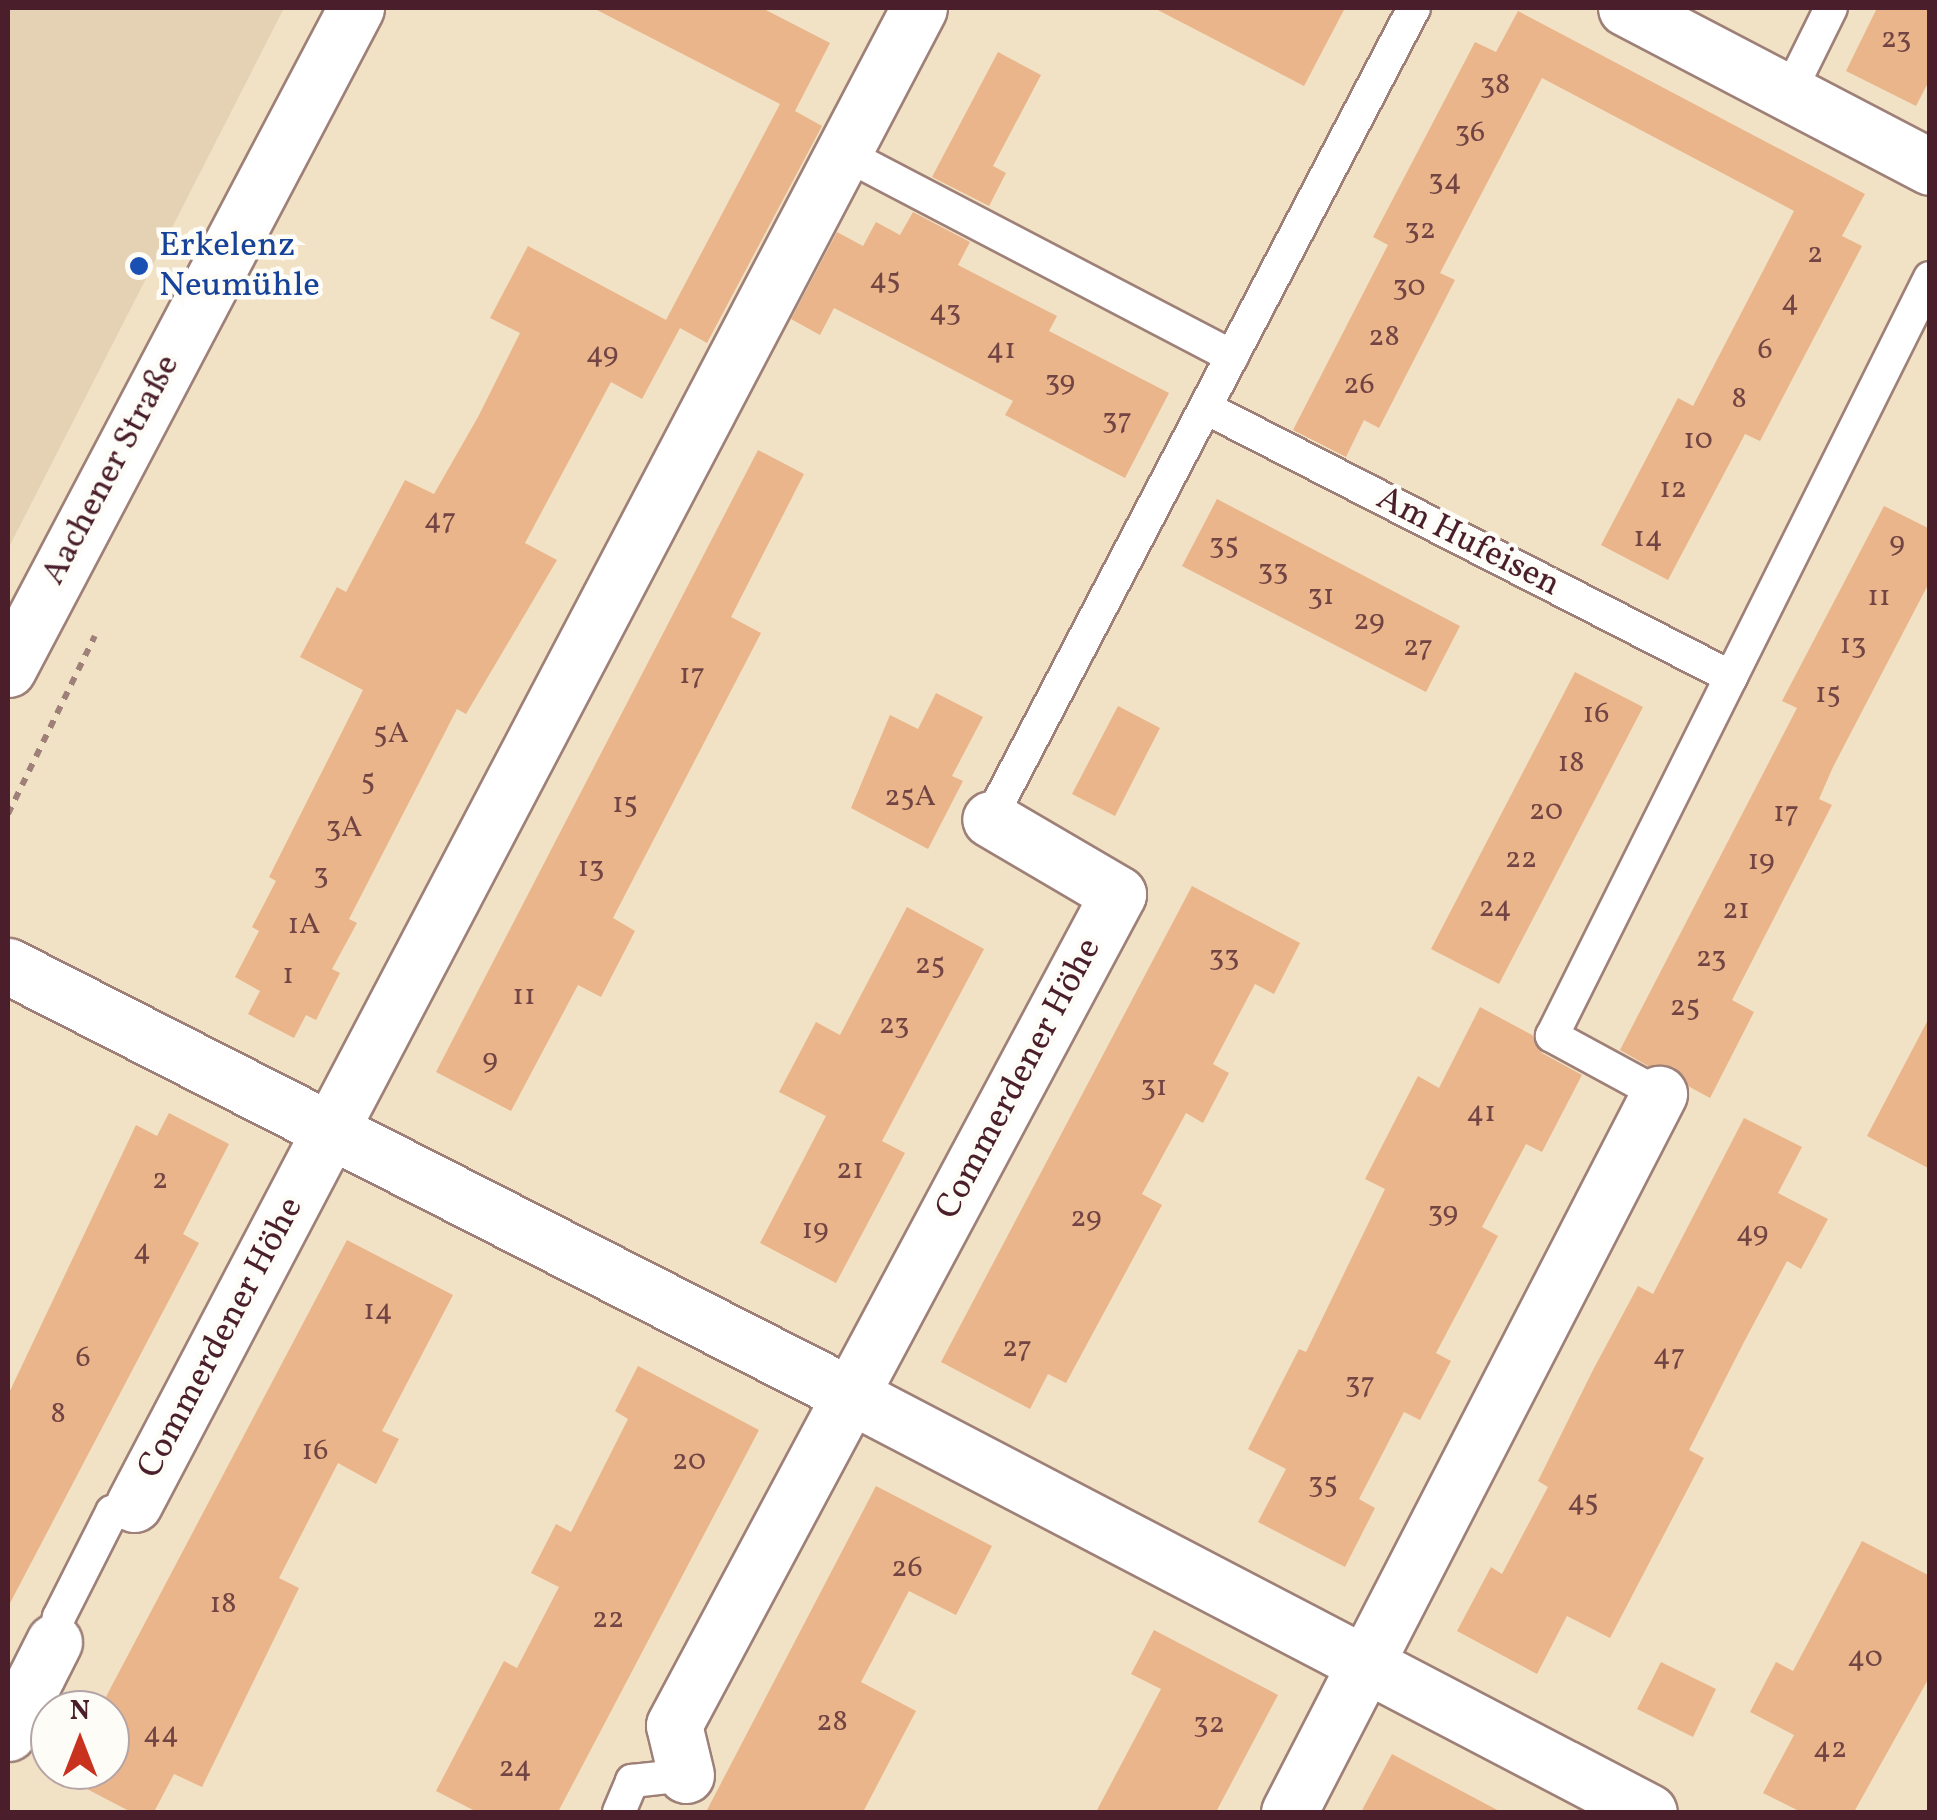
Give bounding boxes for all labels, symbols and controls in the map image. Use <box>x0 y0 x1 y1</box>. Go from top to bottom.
house number: 23 <box>1881 21 1911 57</box>
house number: 38 <box>1480 67 1510 103</box>
house number: 36 <box>1455 115 1485 151</box>
house number: 34 <box>1428 163 1462 199</box>
house number: 32 <box>1404 212 1436 248</box>
place label: Erkelenz Neumühle <box>159 225 320 307</box>
house number: 2 <box>1807 236 1823 272</box>
marker: Erkelenz Neumühle <box>128 255 150 277</box>
house number: 45 <box>869 262 901 298</box>
house number: 30 <box>1393 269 1425 305</box>
house number: 4 <box>1781 284 1799 320</box>
house number: 43 <box>929 294 961 330</box>
house number: 28 <box>1368 319 1400 355</box>
house number: 41 <box>986 332 1016 368</box>
house number: 6 <box>1757 332 1773 368</box>
house number: 49 <box>586 336 618 372</box>
street label: Aachener Straße <box>33 348 189 592</box>
house number: 39 <box>1045 364 1075 400</box>
house number: 26 <box>1343 367 1375 403</box>
house number: 8 <box>1731 381 1747 417</box>
house number: 37 <box>1102 402 1132 438</box>
house number: 10 <box>1683 422 1713 458</box>
house number: 12 <box>1659 471 1687 507</box>
street label: Am Hufeisen <box>1369 478 1567 606</box>
house number: 47 <box>424 502 456 538</box>
house number: 14 <box>1633 520 1663 556</box>
house number: 9 <box>1889 525 1905 561</box>
house number: 35 <box>1209 527 1239 563</box>
house number: 33 <box>1258 553 1288 589</box>
house number: 31 <box>1307 578 1335 614</box>
house number: 11 <box>1867 579 1891 615</box>
house number: 29 <box>1353 603 1385 639</box>
house number: 13 <box>1839 627 1867 663</box>
house number: 27 <box>1403 629 1433 665</box>
house number: 17 <box>679 657 705 693</box>
house number: 15 <box>1815 676 1841 712</box>
house number: 16 <box>1583 696 1609 732</box>
house number: 5A <box>373 716 409 752</box>
house number: 18 <box>1558 745 1584 781</box>
house number: 5 <box>361 763 375 799</box>
house number: 25A <box>884 779 936 815</box>
house number: 15 <box>612 786 638 822</box>
house number: 20 <box>1529 793 1563 829</box>
house number: 17 <box>1773 795 1799 831</box>
house number: 3A <box>326 810 362 846</box>
house number: 22 <box>1505 841 1537 877</box>
house number: 19 <box>1747 843 1775 879</box>
house number: 13 <box>577 850 605 886</box>
house number: 3 <box>313 857 329 893</box>
house number: 24 <box>1478 890 1512 926</box>
house number: 21 <box>1722 892 1750 928</box>
house number: 1A <box>288 907 320 943</box>
street label: Commerdener Höhe <box>927 931 1111 1227</box>
house number: 33 <box>1209 939 1239 975</box>
house number: 23 <box>1696 940 1726 976</box>
house number: 25 <box>915 947 945 983</box>
house number: 1 <box>282 957 294 993</box>
house number: 11 <box>512 978 536 1014</box>
house number: 25 <box>1670 989 1700 1025</box>
house number: 23 <box>879 1007 909 1043</box>
house number: 9 <box>482 1042 498 1078</box>
house number: 31 <box>1140 1069 1168 1105</box>
house number: 41 <box>1466 1095 1496 1131</box>
house number: 21 <box>836 1152 864 1188</box>
house number: 2 <box>152 1162 168 1198</box>
street label: Commerdener Höhe <box>129 1190 313 1486</box>
house number: 39 <box>1428 1195 1458 1231</box>
house number: 29 <box>1070 1200 1102 1236</box>
house number: 19 <box>801 1212 829 1248</box>
house number: 49 <box>1736 1215 1768 1251</box>
house number: 4 <box>133 1233 151 1269</box>
house number: 14 <box>363 1293 393 1329</box>
house number: 27 <box>1002 1330 1032 1366</box>
house number: 47 <box>1653 1338 1685 1374</box>
house number: 6 <box>75 1340 91 1376</box>
house number: 37 <box>1345 1366 1375 1402</box>
house number: 8 <box>50 1396 66 1432</box>
house number: 16 <box>302 1433 328 1469</box>
house number: 20 <box>672 1443 706 1479</box>
house number: 35 <box>1308 1466 1338 1502</box>
house number: 45 <box>1567 1484 1599 1520</box>
house number: 26 <box>891 1550 923 1586</box>
house number: 18 <box>210 1586 236 1622</box>
house number: 22 <box>592 1601 624 1637</box>
house number: 40 <box>1847 1640 1883 1676</box>
north arrow <box>30 1690 130 1790</box>
text: N <box>70 1692 90 1731</box>
house number: 28 <box>816 1704 848 1740</box>
house number: 32 <box>1193 1706 1225 1742</box>
house number: 44 <box>143 1716 179 1752</box>
house number: 42 <box>1813 1731 1847 1767</box>
house number: 24 <box>498 1750 532 1786</box>

